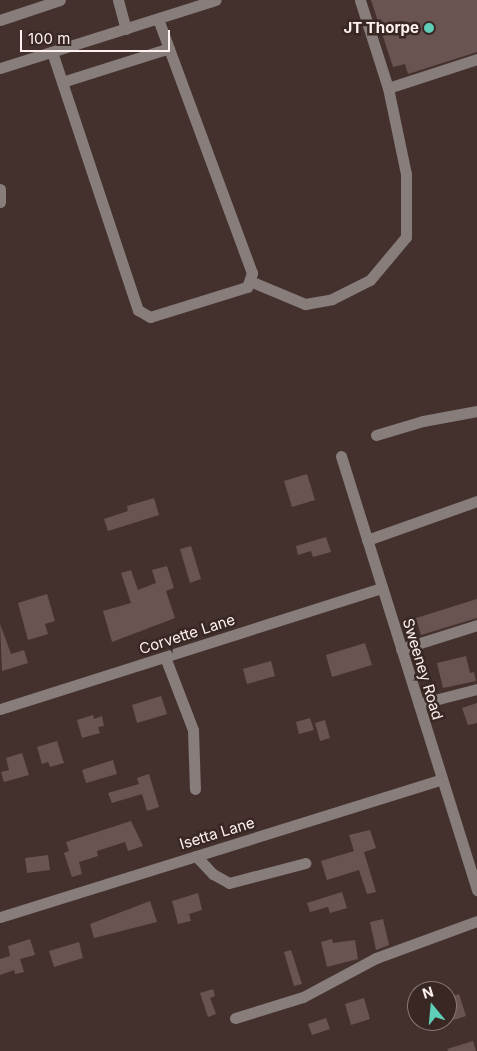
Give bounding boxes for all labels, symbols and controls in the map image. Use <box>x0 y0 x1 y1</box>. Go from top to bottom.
place label: JT Thorpe <box>344 19 419 37</box>
scale bar <box>22 20 172 52</box>
marker: JT Thorpe <box>423 22 435 34</box>
text: 100 m <box>28 29 70 48</box>
street label: Corvette Lane <box>137 610 237 658</box>
street label: Sweeney Road <box>399 616 447 722</box>
street label: Isetta Lane <box>177 813 257 853</box>
north arrow <box>407 981 457 1031</box>
text: N <box>420 982 435 1002</box>

